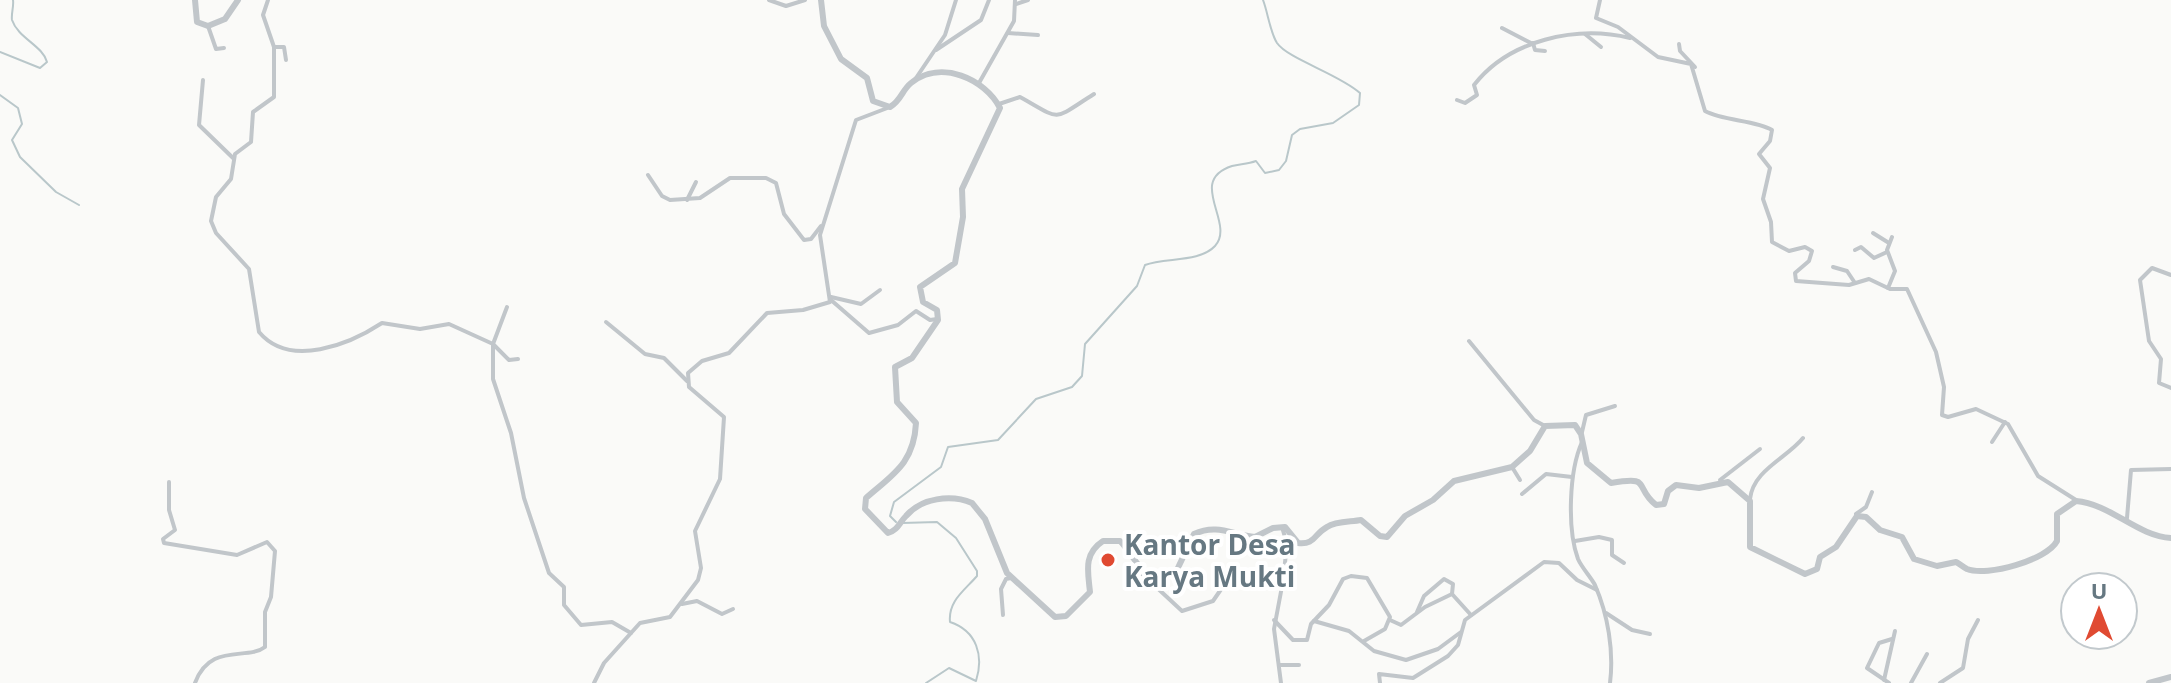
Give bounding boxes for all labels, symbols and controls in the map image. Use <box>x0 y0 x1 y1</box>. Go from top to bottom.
place label: Kantor Desa Karya Mukti <box>1124 525 1296 595</box>
marker: Kantor Desa Karya Mukti <box>1099 551 1117 569</box>
north arrow <box>2059 571 2139 651</box>
text: U <box>2091 575 2107 605</box>

